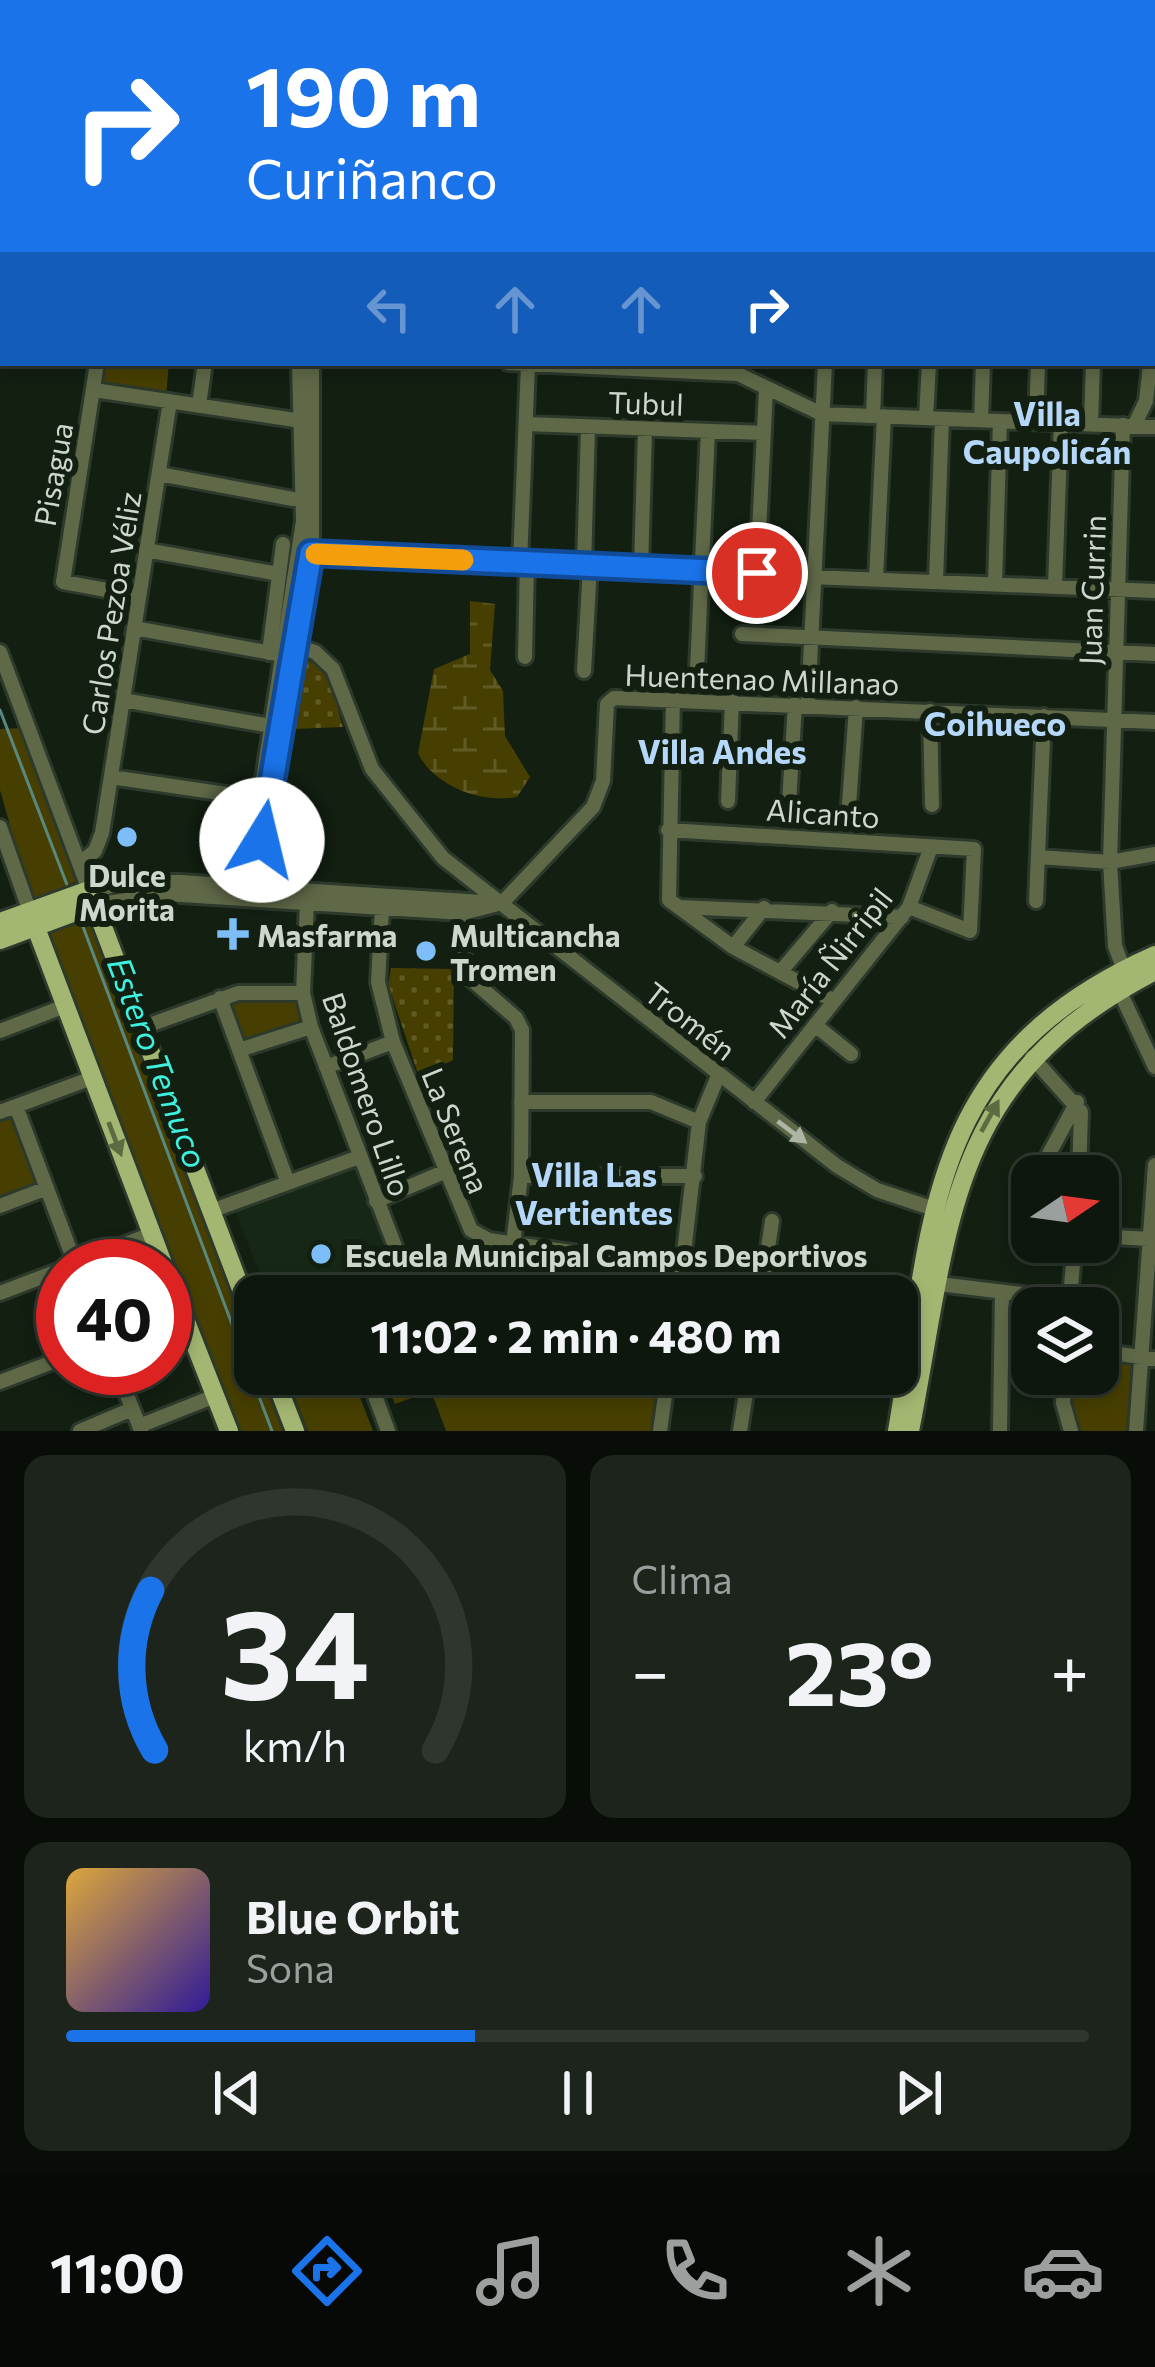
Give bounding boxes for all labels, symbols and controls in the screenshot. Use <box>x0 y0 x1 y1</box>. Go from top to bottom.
text: 190 m <box>246 42 481 144</box>
icon: right <box>48 48 204 204</box>
text: Curiñanco <box>246 144 498 210</box>
icon: left <box>356 276 422 342</box>
icon: ahead <box>482 276 548 342</box>
icon: ahead <box>608 276 674 342</box>
icon: right <box>734 276 800 342</box>
street label: Tubul <box>608 382 684 422</box>
district label: Villa Caupolicán <box>963 392 1131 471</box>
street label: Pisagua <box>25 419 79 529</box>
street label: Carlos Pezoa Véliz <box>73 489 147 737</box>
street label: Juan Currin <box>1070 514 1112 666</box>
pin <box>706 522 808 624</box>
icon: arrive <box>724 540 790 606</box>
street label: Huentenao Millanao <box>624 655 900 701</box>
district label: Coihueco <box>924 702 1066 743</box>
district label: Villa Andes <box>637 730 807 771</box>
position arrow <box>199 777 325 903</box>
street label: Alicanto <box>765 790 881 834</box>
marker: Dulce Morita <box>114 824 140 850</box>
place label: Dulce Morita <box>79 856 175 927</box>
street label: María Ñirripil <box>759 880 899 1044</box>
place label: Masfarma <box>257 916 397 953</box>
place label: Multicancha Tromen <box>450 916 620 987</box>
marker: Masfarma <box>220 921 246 947</box>
marker: Multicancha Tromen <box>413 938 439 964</box>
water label: Estero Temuco <box>100 951 218 1173</box>
street label: Tromén <box>638 973 744 1067</box>
street label: Baldomero Lillo <box>316 987 420 1201</box>
street label: La Serena <box>415 1062 499 1198</box>
one-way arrow <box>979 1098 1000 1133</box>
one-way arrow <box>777 1119 808 1143</box>
one-way arrow <box>107 1122 126 1158</box>
district label: Villa Las Vertientes <box>515 1153 673 1232</box>
north arrow <box>1011 1155 1119 1263</box>
map controls <box>1011 1155 1119 1395</box>
place label: Escuela Municipal Campos Deportivos <box>345 1236 868 1273</box>
speed limit sign: 40 <box>36 1239 192 1395</box>
marker: Escuela Municipal Campos Deportivos <box>308 1241 334 1267</box>
button: layers <box>1011 1287 1119 1395</box>
text: 11:02 · 2 min · 480 m <box>370 1307 782 1362</box>
text: Clima <box>632 1554 733 1602</box>
text: 34 <box>220 1572 369 1725</box>
text: 23° <box>785 1614 934 1725</box>
text: − <box>632 1629 669 1710</box>
text: + <box>1050 1629 1089 1710</box>
text: km/h <box>243 1717 347 1770</box>
text: Blue Orbit <box>246 1888 459 1943</box>
text: Sona <box>246 1943 335 1991</box>
icon: previous <box>204 2060 270 2126</box>
icon: pause <box>545 2060 611 2126</box>
icon: next <box>886 2060 952 2126</box>
icon: directions <box>285 2229 369 2313</box>
icon: music <box>469 2229 553 2313</box>
icon: phone <box>653 2229 737 2313</box>
icon: climate <box>837 2229 921 2313</box>
icon: car <box>1021 2229 1105 2313</box>
text: 11:00 <box>50 2238 185 2304</box>

